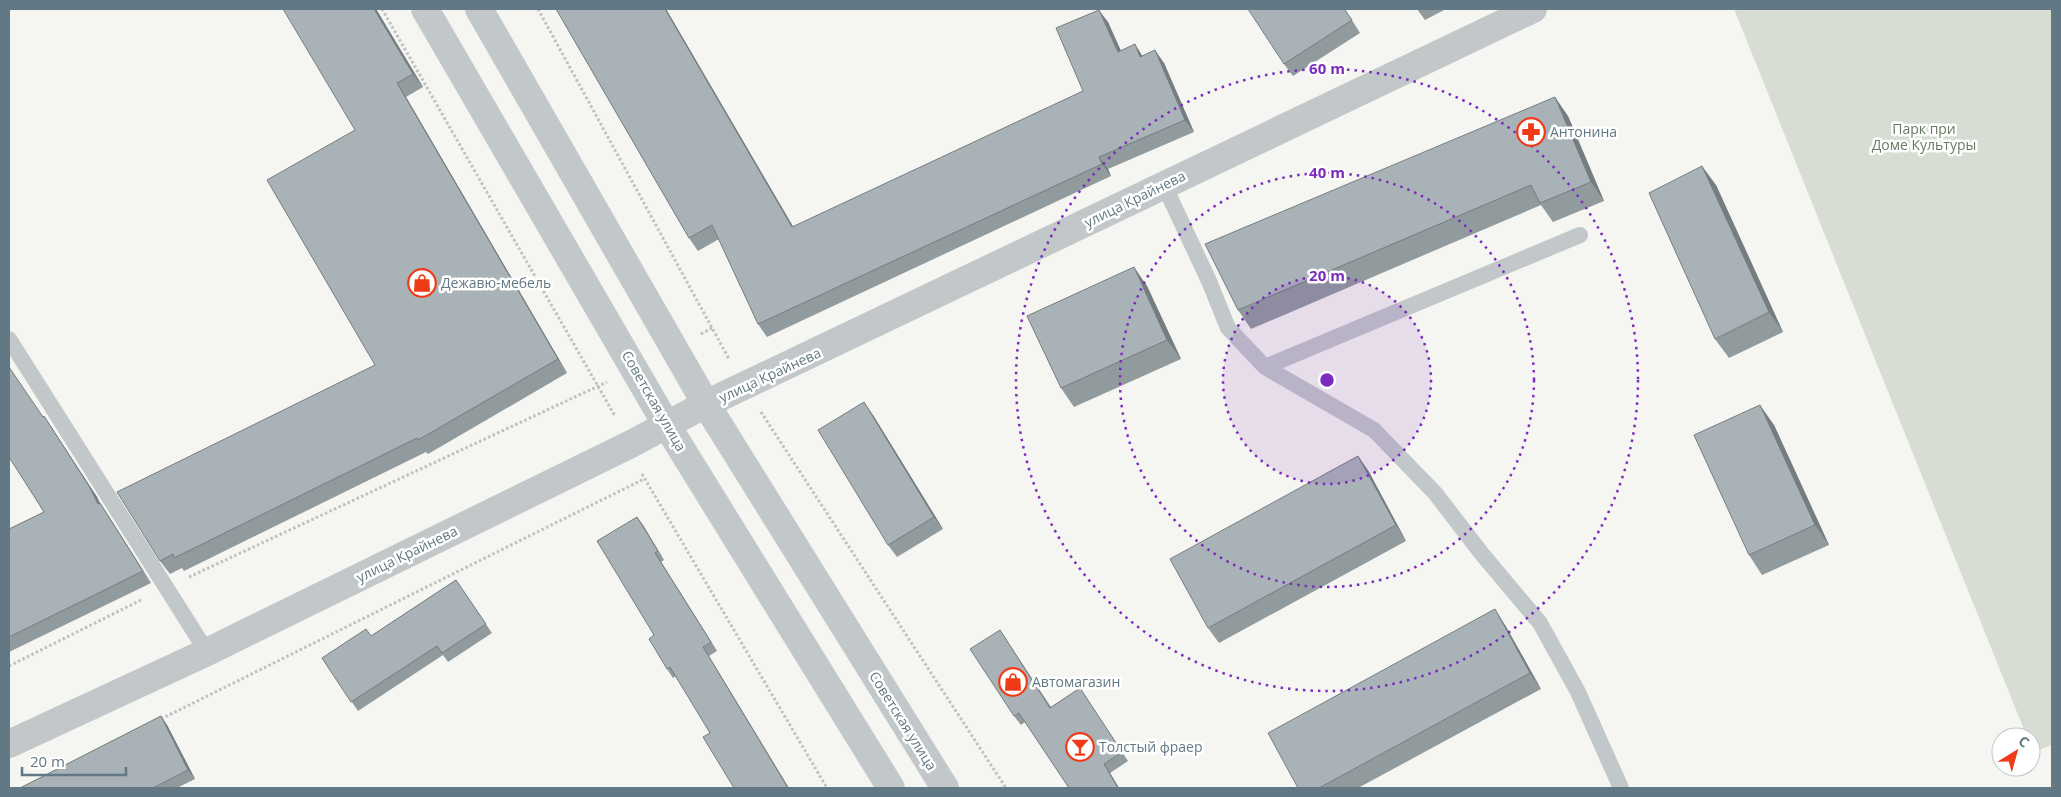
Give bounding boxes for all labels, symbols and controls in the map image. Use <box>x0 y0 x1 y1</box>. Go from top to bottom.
text: 60 m <box>1309 58 1345 78</box>
pharmacy icon: Антонина <box>1516 117 1546 147</box>
park label: Парк при Доме Культуры <box>1872 119 1976 154</box>
place label: Антонина <box>1550 122 1617 141</box>
text: 40 m <box>1309 162 1345 182</box>
street label: улица Крайнева <box>1081 166 1189 231</box>
text: 20 m <box>1309 265 1345 285</box>
shop icon: Дежавю-мебель <box>407 268 437 298</box>
place label: Дежавю-мебель <box>441 273 551 292</box>
street label: улица Крайнева <box>716 343 824 406</box>
street label: Советская улица <box>618 347 691 455</box>
centre of rings <box>1318 371 1336 389</box>
street label: улица Крайнева <box>353 521 461 586</box>
shop icon: Автомагазин <box>998 667 1028 697</box>
street label: Советская улица <box>865 668 942 774</box>
place label: Автомагазин <box>1032 672 1120 691</box>
north arrow <box>1991 727 2041 777</box>
text: С <box>2015 731 2033 752</box>
bar icon: Толстый фраер <box>1065 732 1095 762</box>
place label: Толстый фраер <box>1099 737 1203 756</box>
scale bar <box>22 744 126 776</box>
text: 20 m <box>30 751 65 771</box>

